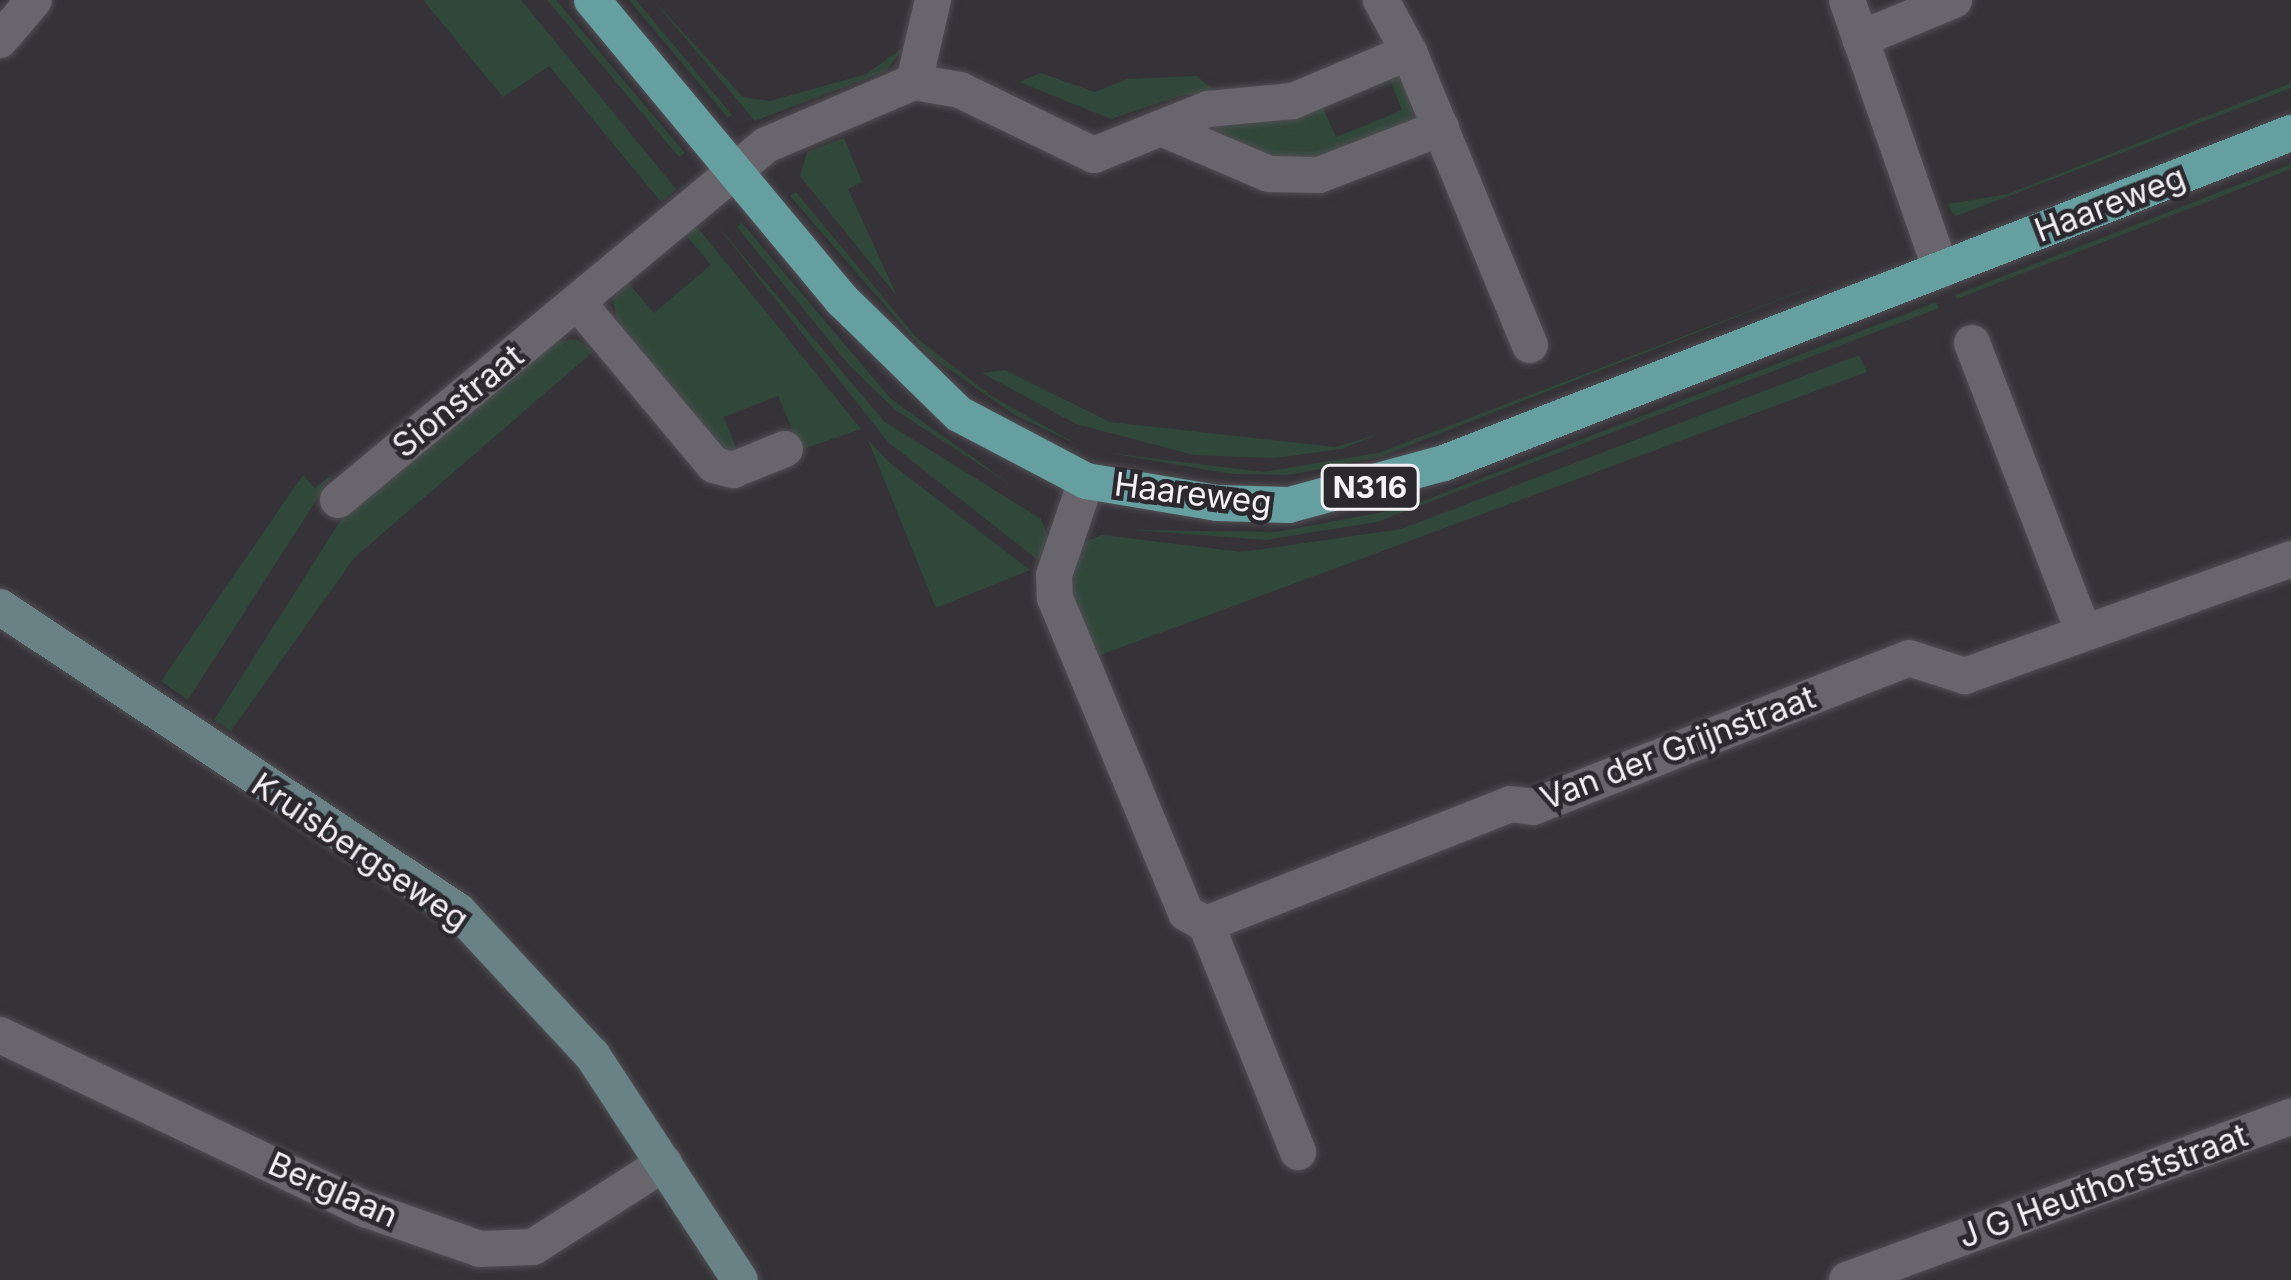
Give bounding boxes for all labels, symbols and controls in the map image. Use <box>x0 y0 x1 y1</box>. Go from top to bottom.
street label: Haareweg <box>2029 157 2191 251</box>
street label: Sionstraat <box>385 336 531 466</box>
road number: N316 <box>1319 463 1421 511</box>
street label: Haareweg <box>1112 465 1274 523</box>
street label: Van der Grijnstraat <box>1535 677 1821 819</box>
street label: Kruisbergseweg <box>244 765 476 939</box>
street label: J G Heuthorststraat <box>1953 1115 2253 1257</box>
street label: Berglaan <box>262 1144 404 1236</box>

